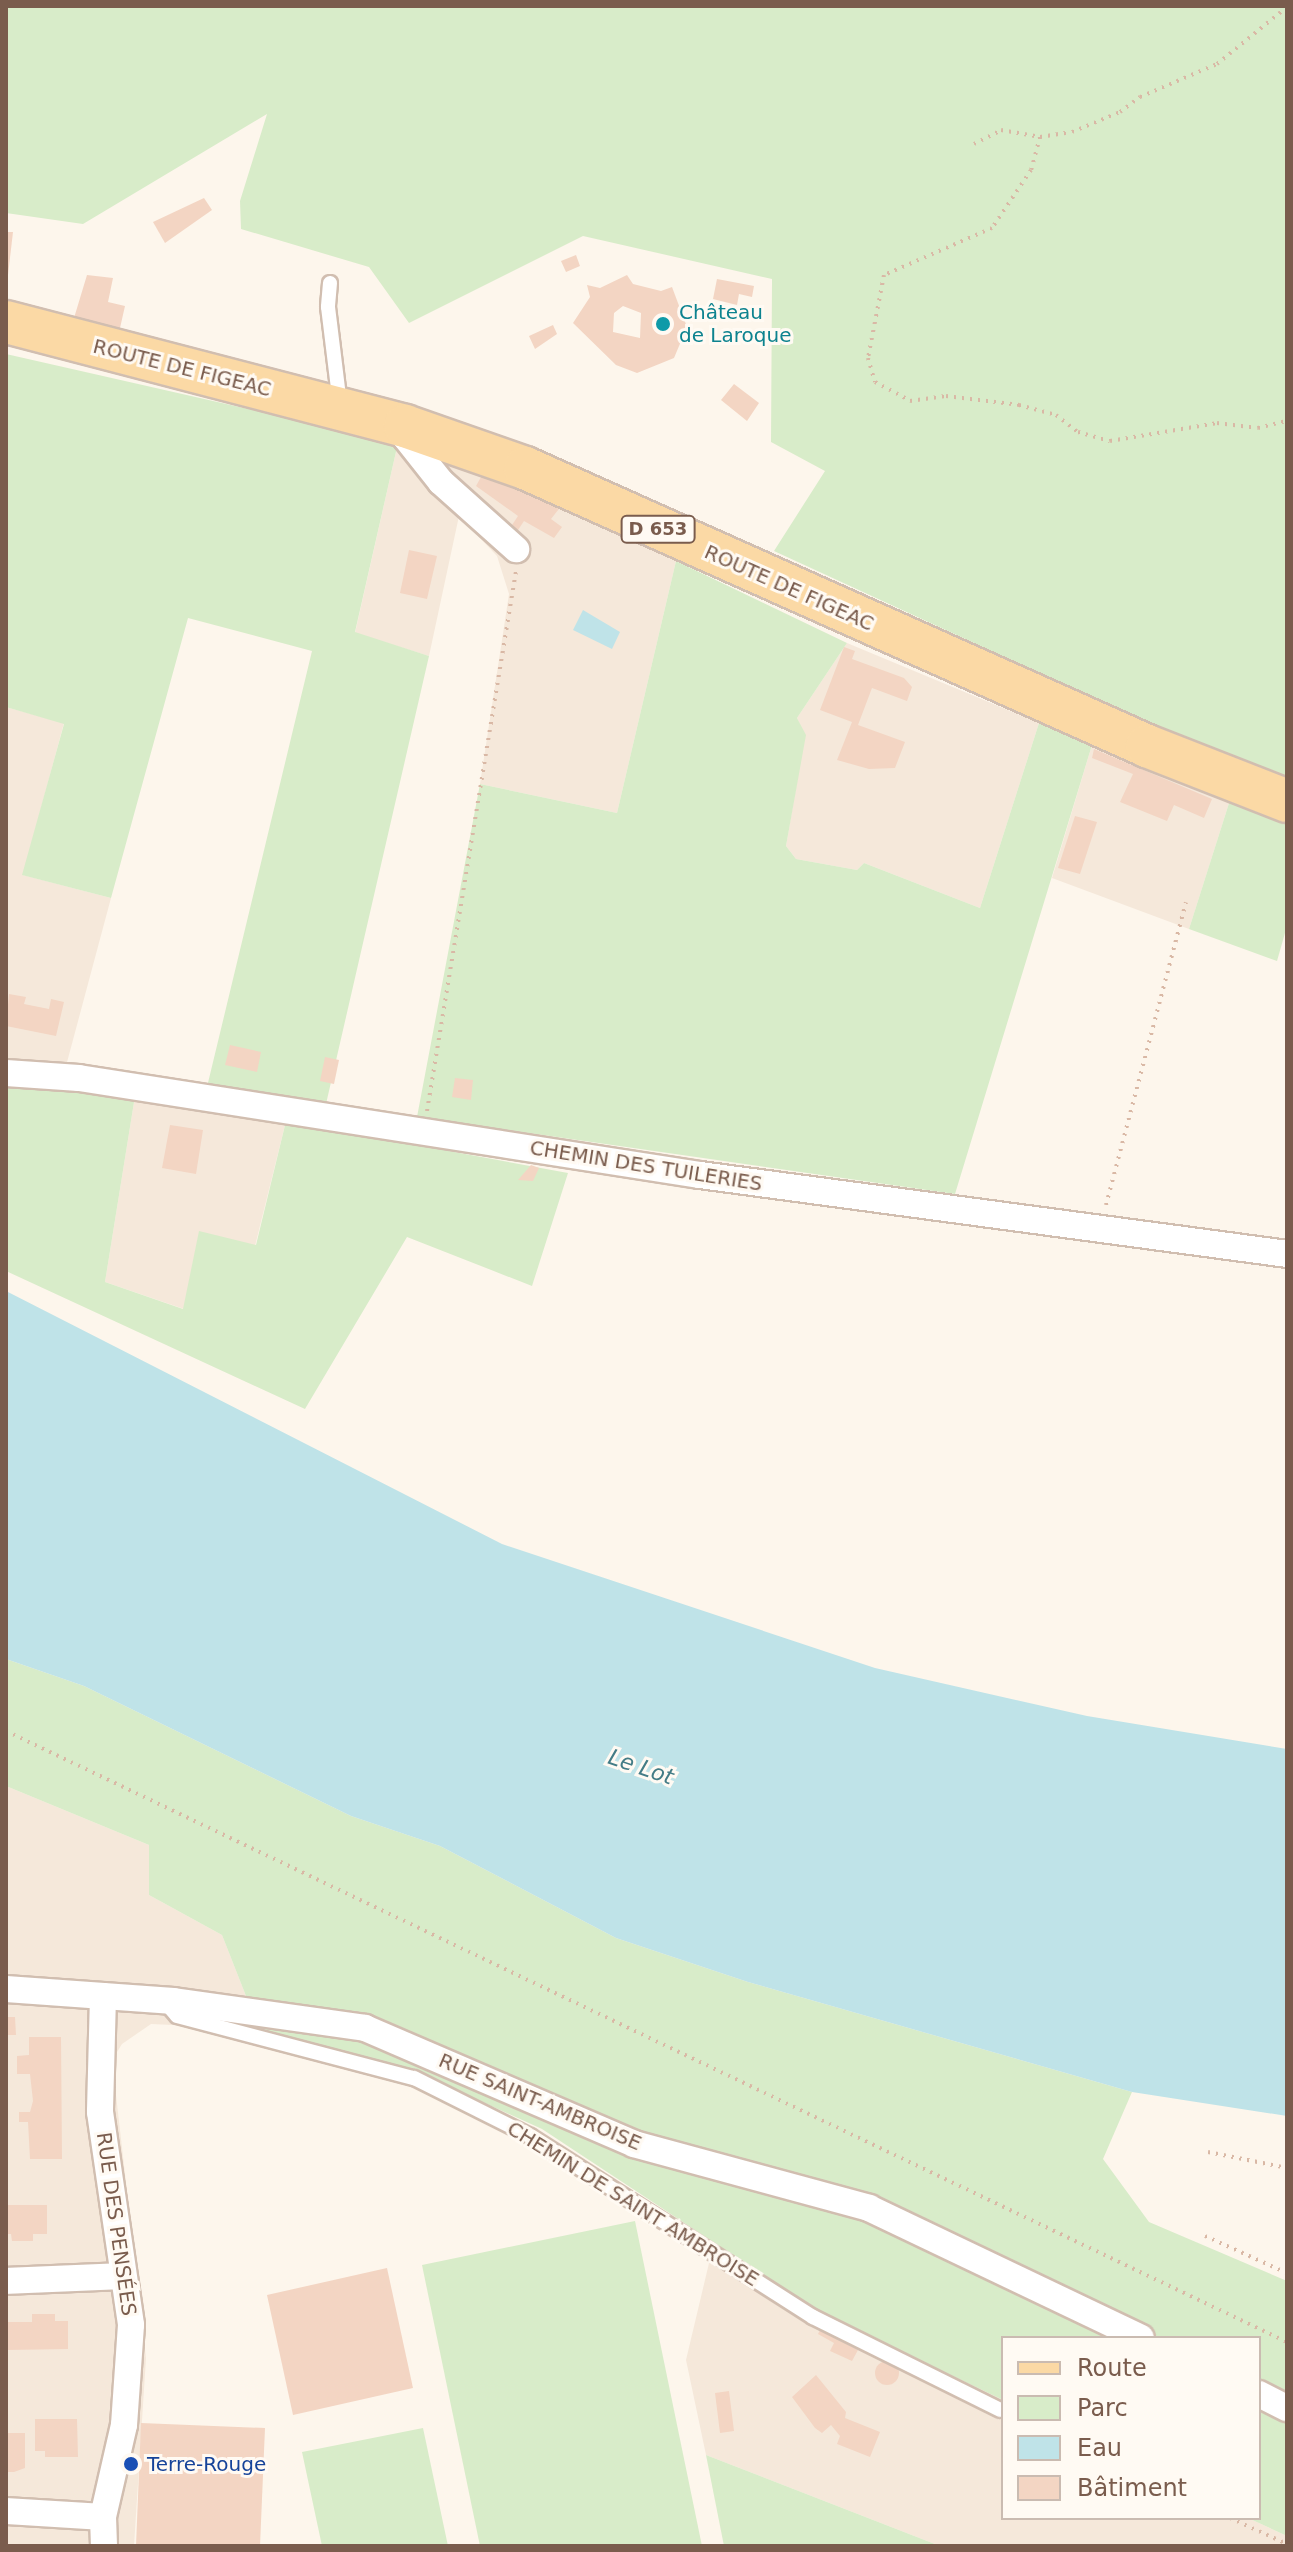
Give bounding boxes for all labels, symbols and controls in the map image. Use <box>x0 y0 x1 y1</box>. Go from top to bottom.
place label: Château de Laroque <box>679 300 791 347</box>
marker: Château de Laroque <box>654 315 672 333</box>
street label: ROUTE DE FIGEAC <box>90 334 274 402</box>
road number: D 653 <box>620 515 696 543</box>
street label: ROUTE DE FIGEAC <box>701 540 877 636</box>
street label: CHEMIN DES TUILERIES <box>528 1136 764 1196</box>
water label: Le Lot <box>605 1744 677 1790</box>
street label: RUE SAINT-AMBROISE <box>435 2048 645 2156</box>
street label: CHEMIN DE SAINT AMBROISE <box>503 2116 763 2292</box>
street label: RUE DES PENSÉES <box>91 2131 141 2317</box>
legend <box>1001 2336 1261 2520</box>
text: Route <box>1077 2354 1147 2382</box>
text: Parc <box>1077 2394 1128 2422</box>
text: Eau <box>1077 2434 1122 2462</box>
place label: Terre-Rouge <box>147 2452 266 2476</box>
marker: Terre-Rouge <box>122 2455 140 2473</box>
text: Bâtiment <box>1077 2474 1187 2502</box>

